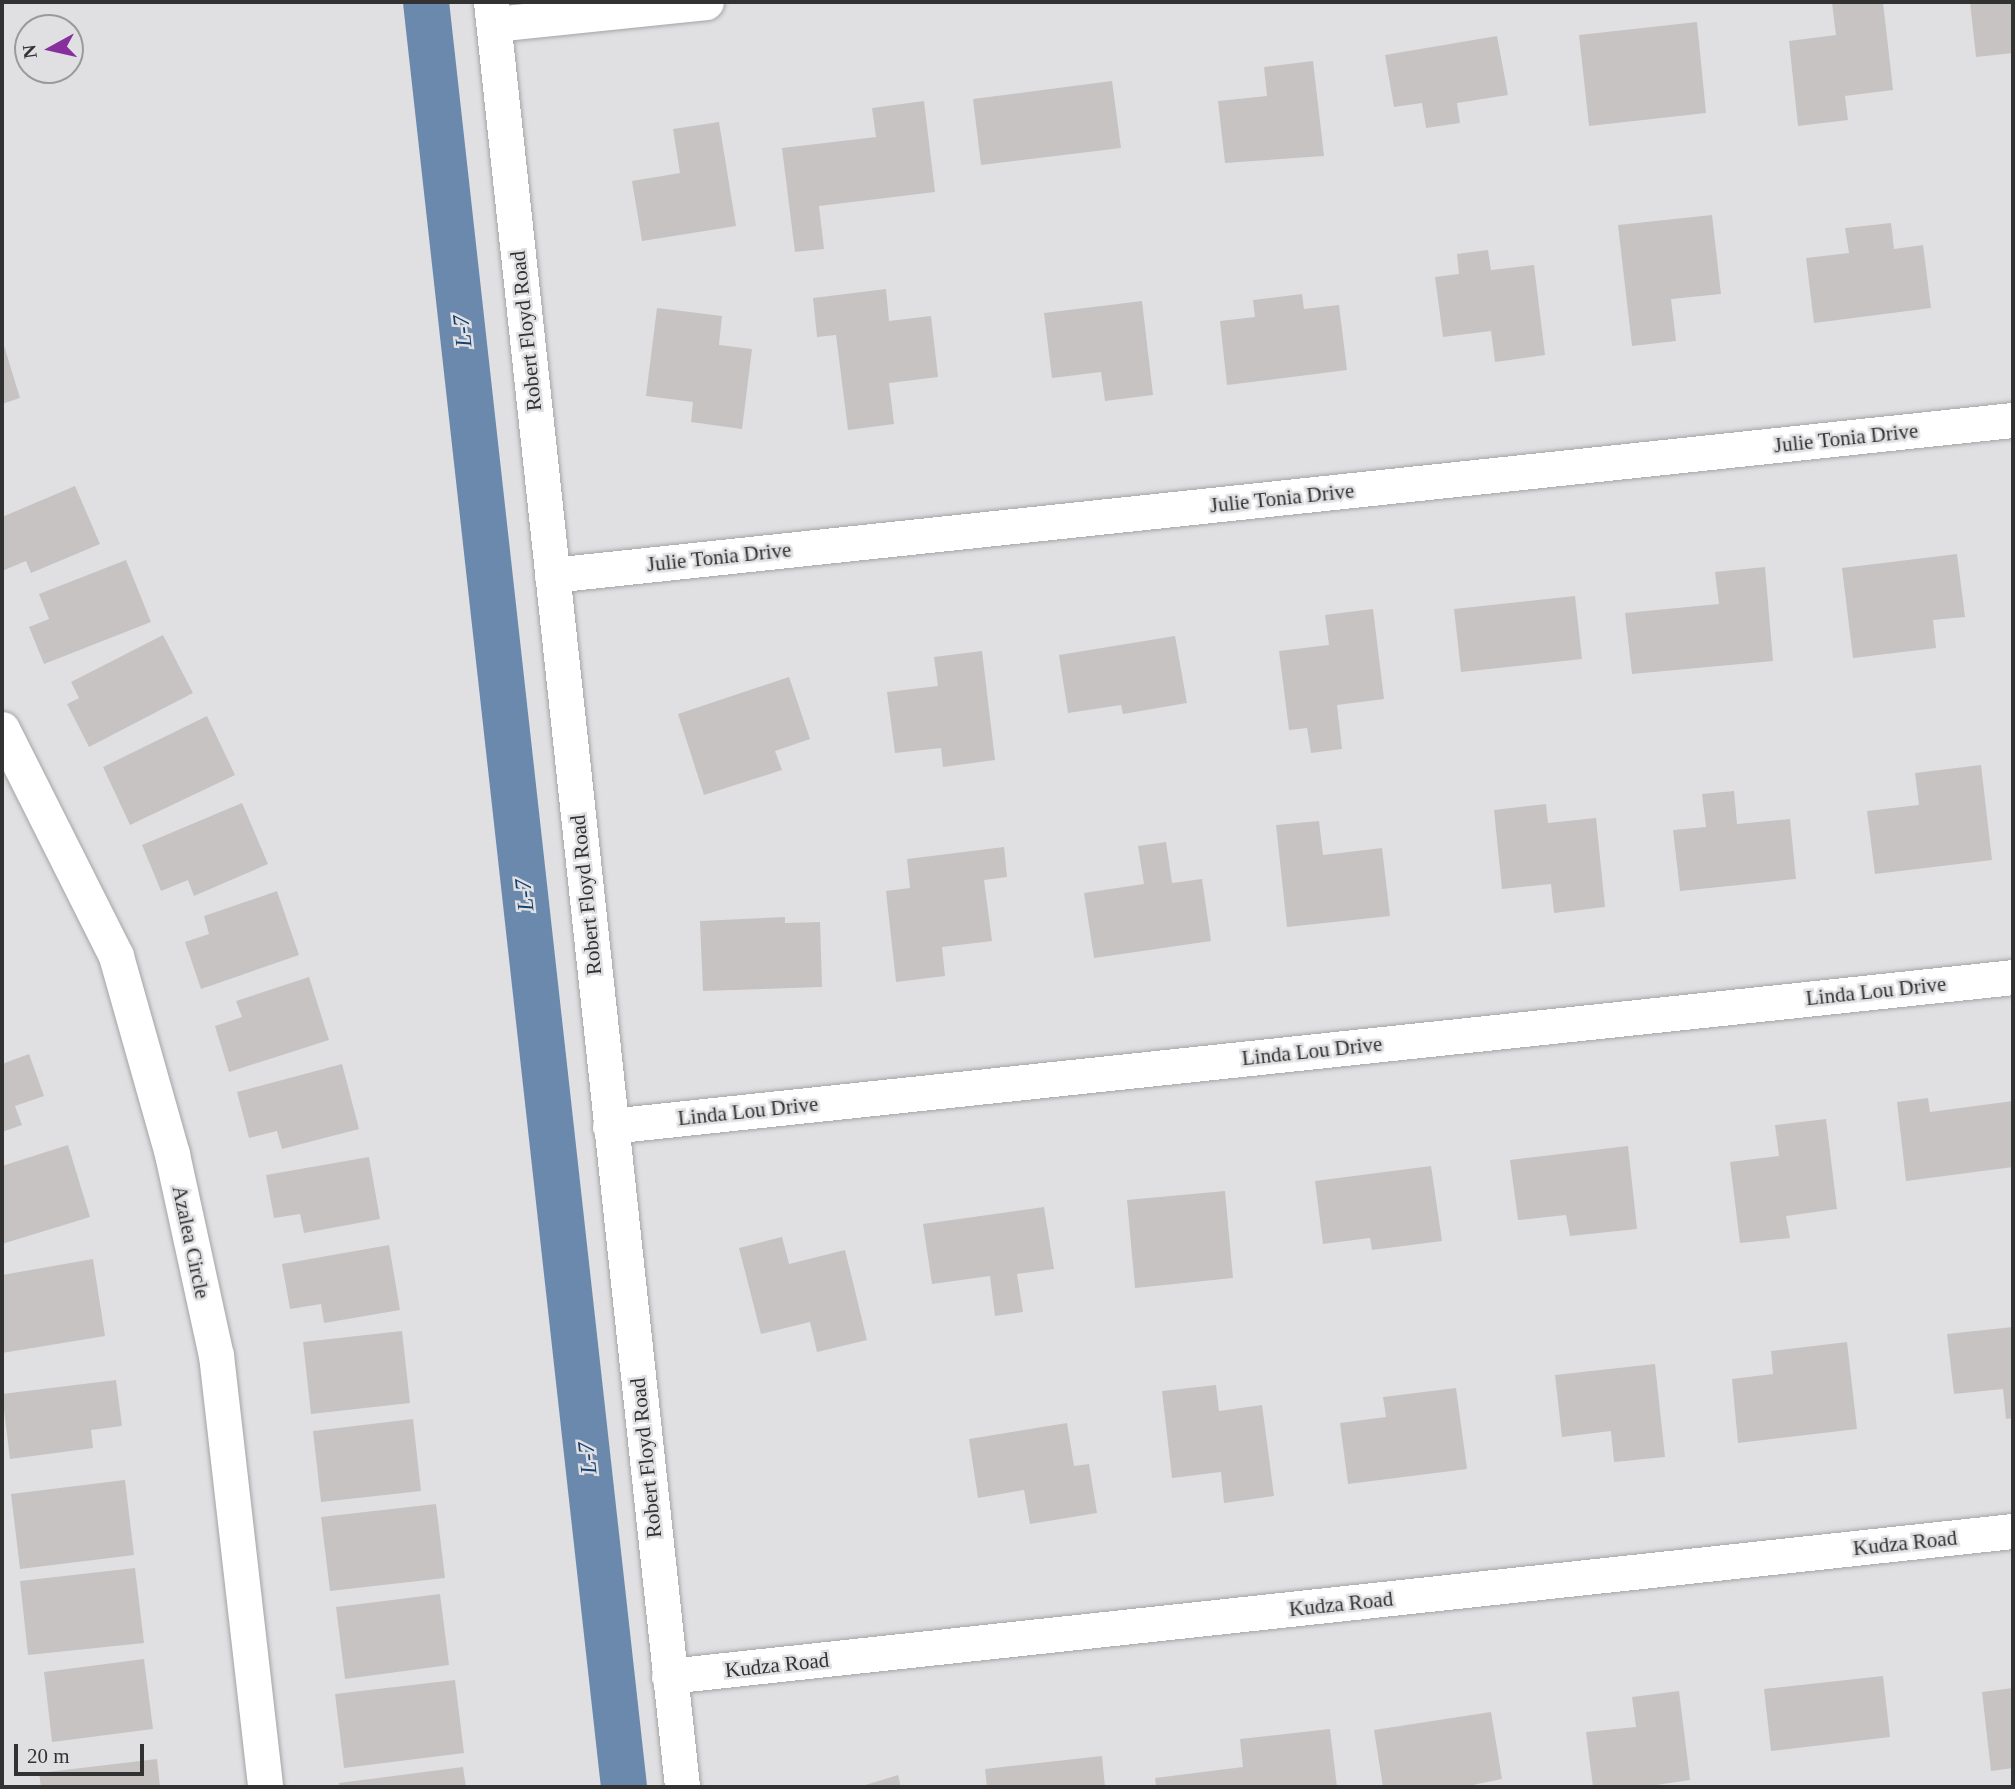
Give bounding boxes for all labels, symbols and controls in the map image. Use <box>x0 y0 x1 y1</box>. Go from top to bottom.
north arrow <box>14 14 84 84</box>
text: N <box>18 43 41 60</box>
street label: Robert Floyd Road <box>505 250 547 412</box>
water label: L-7 <box>448 314 478 348</box>
street label: Julie Tonia Drive <box>1772 418 1920 458</box>
street label: Julie Tonia Drive <box>1208 478 1356 518</box>
street label: Julie Tonia Drive <box>645 537 793 577</box>
street label: Robert Floyd Road <box>565 814 607 976</box>
water label: L-7 <box>510 878 540 912</box>
street label: Linda Lou Drive <box>1805 971 1947 1011</box>
street label: Linda Lou Drive <box>1241 1031 1383 1071</box>
street label: Linda Lou Drive <box>677 1091 819 1131</box>
street label: Azalea Circle <box>167 1183 215 1301</box>
street label: Robert Floyd Road <box>625 1377 667 1539</box>
water label: L-7 <box>573 1441 603 1475</box>
street label: Kudza Road <box>1852 1525 1958 1561</box>
street label: Kudza Road <box>1288 1586 1394 1622</box>
street label: Kudza Road <box>724 1647 830 1683</box>
scale bar <box>18 1730 147 1774</box>
text: 20 m <box>27 1744 70 1768</box>

